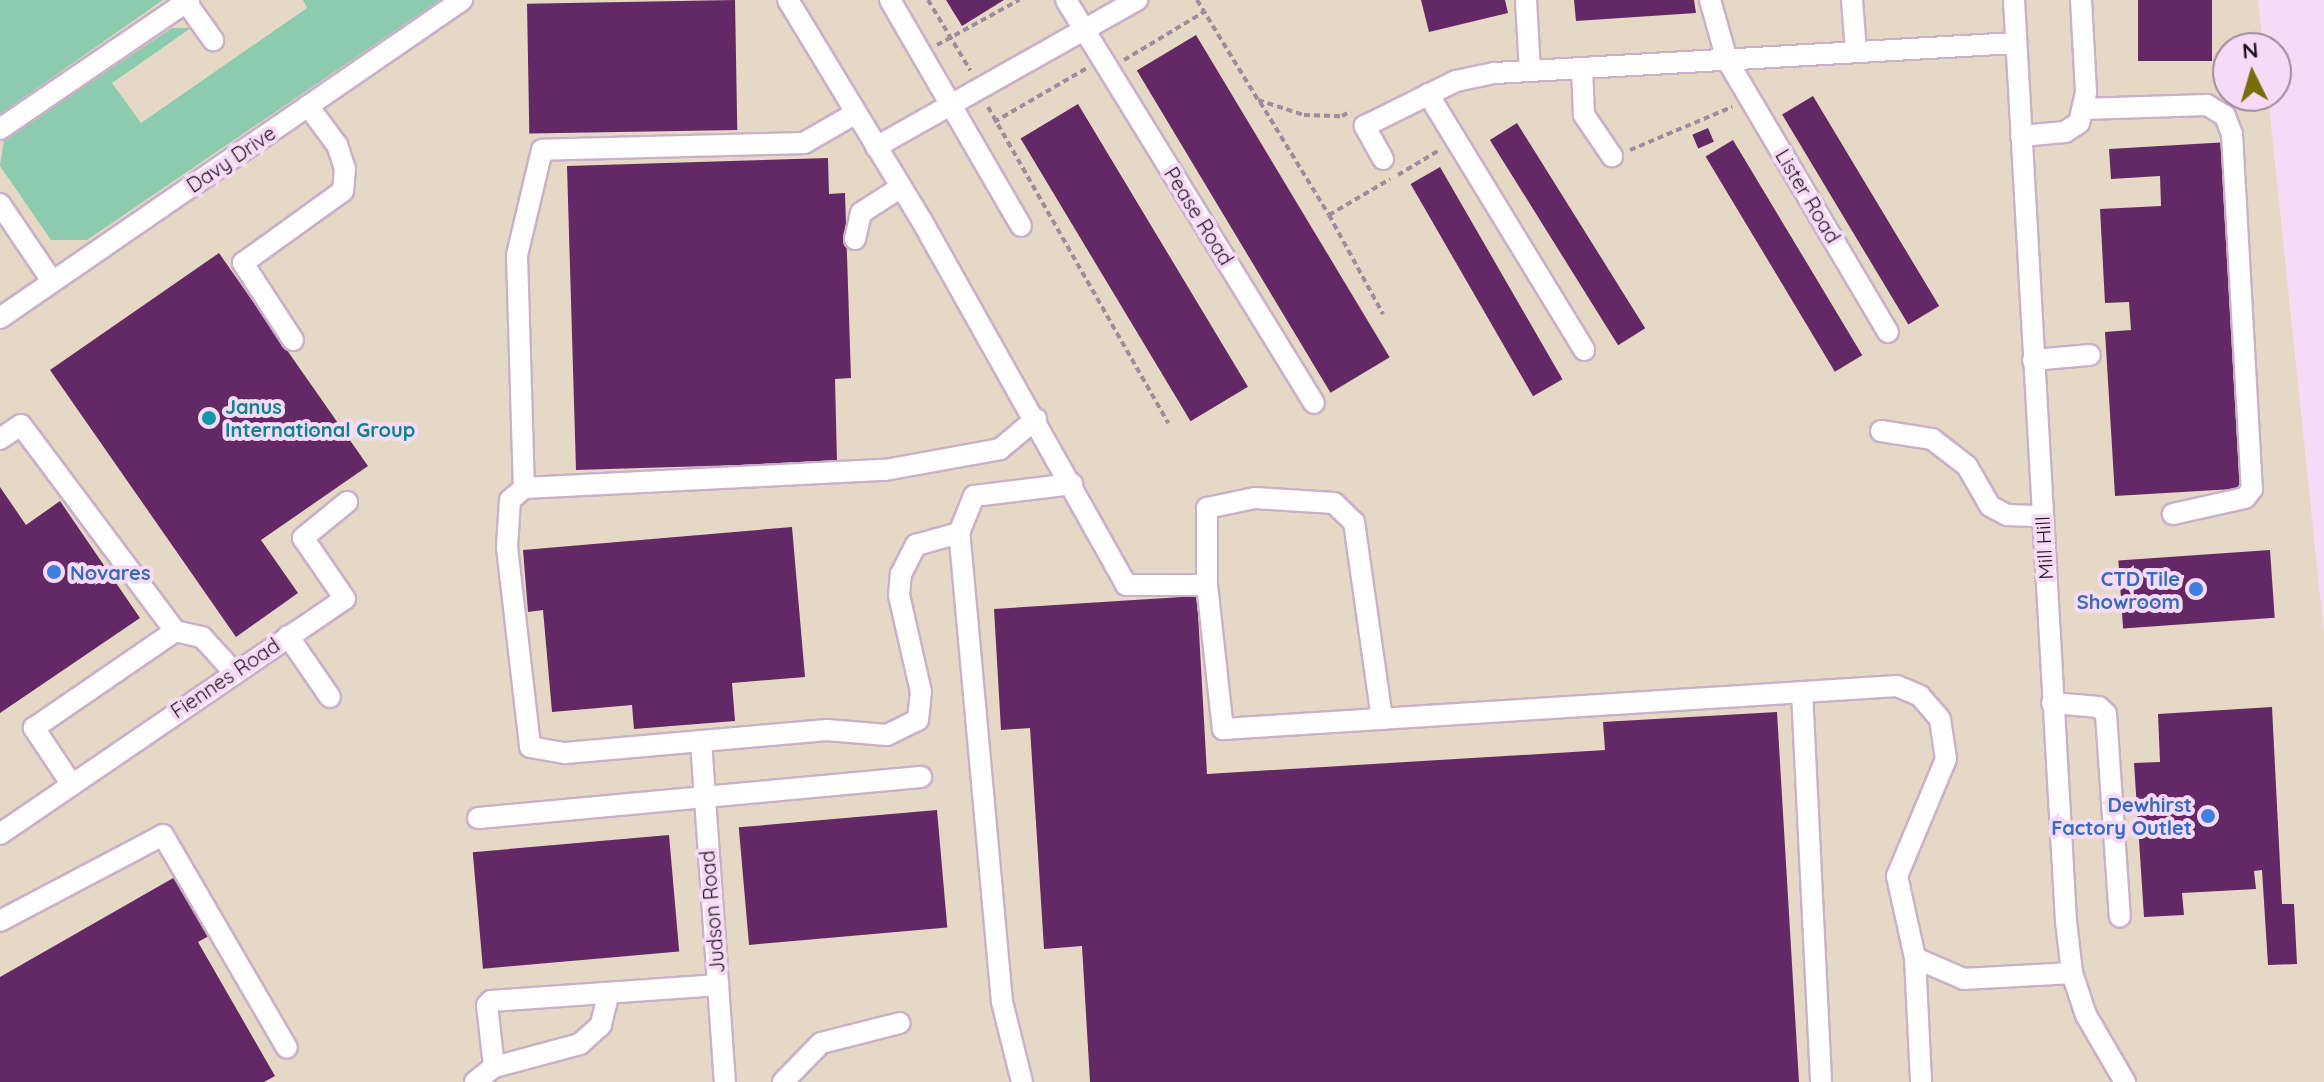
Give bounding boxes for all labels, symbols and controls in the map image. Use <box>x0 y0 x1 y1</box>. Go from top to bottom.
north arrow <box>2212 32 2292 112</box>
text: N <box>2241 35 2259 65</box>
street label: Davy Drive <box>182 121 280 197</box>
street label: Lister Road <box>1771 145 1845 247</box>
street label: Pease Road <box>1159 163 1239 269</box>
place label: Janus International Group <box>225 394 415 441</box>
marker: Janus International Group <box>200 409 218 427</box>
street label: Mill Hill <box>2030 516 2058 580</box>
place label: Novares <box>70 560 151 584</box>
marker: Novares <box>45 563 63 581</box>
place label: CTD Tile Showroom <box>2077 566 2180 613</box>
marker: CTD Tile Showroom <box>2187 580 2205 598</box>
street label: Fiennes Road <box>166 633 284 723</box>
place label: Dewhirst Factory Outlet <box>2051 792 2192 839</box>
marker: Dewhirst Factory Outlet <box>2199 807 2217 825</box>
street label: Judson Road <box>695 850 729 974</box>

